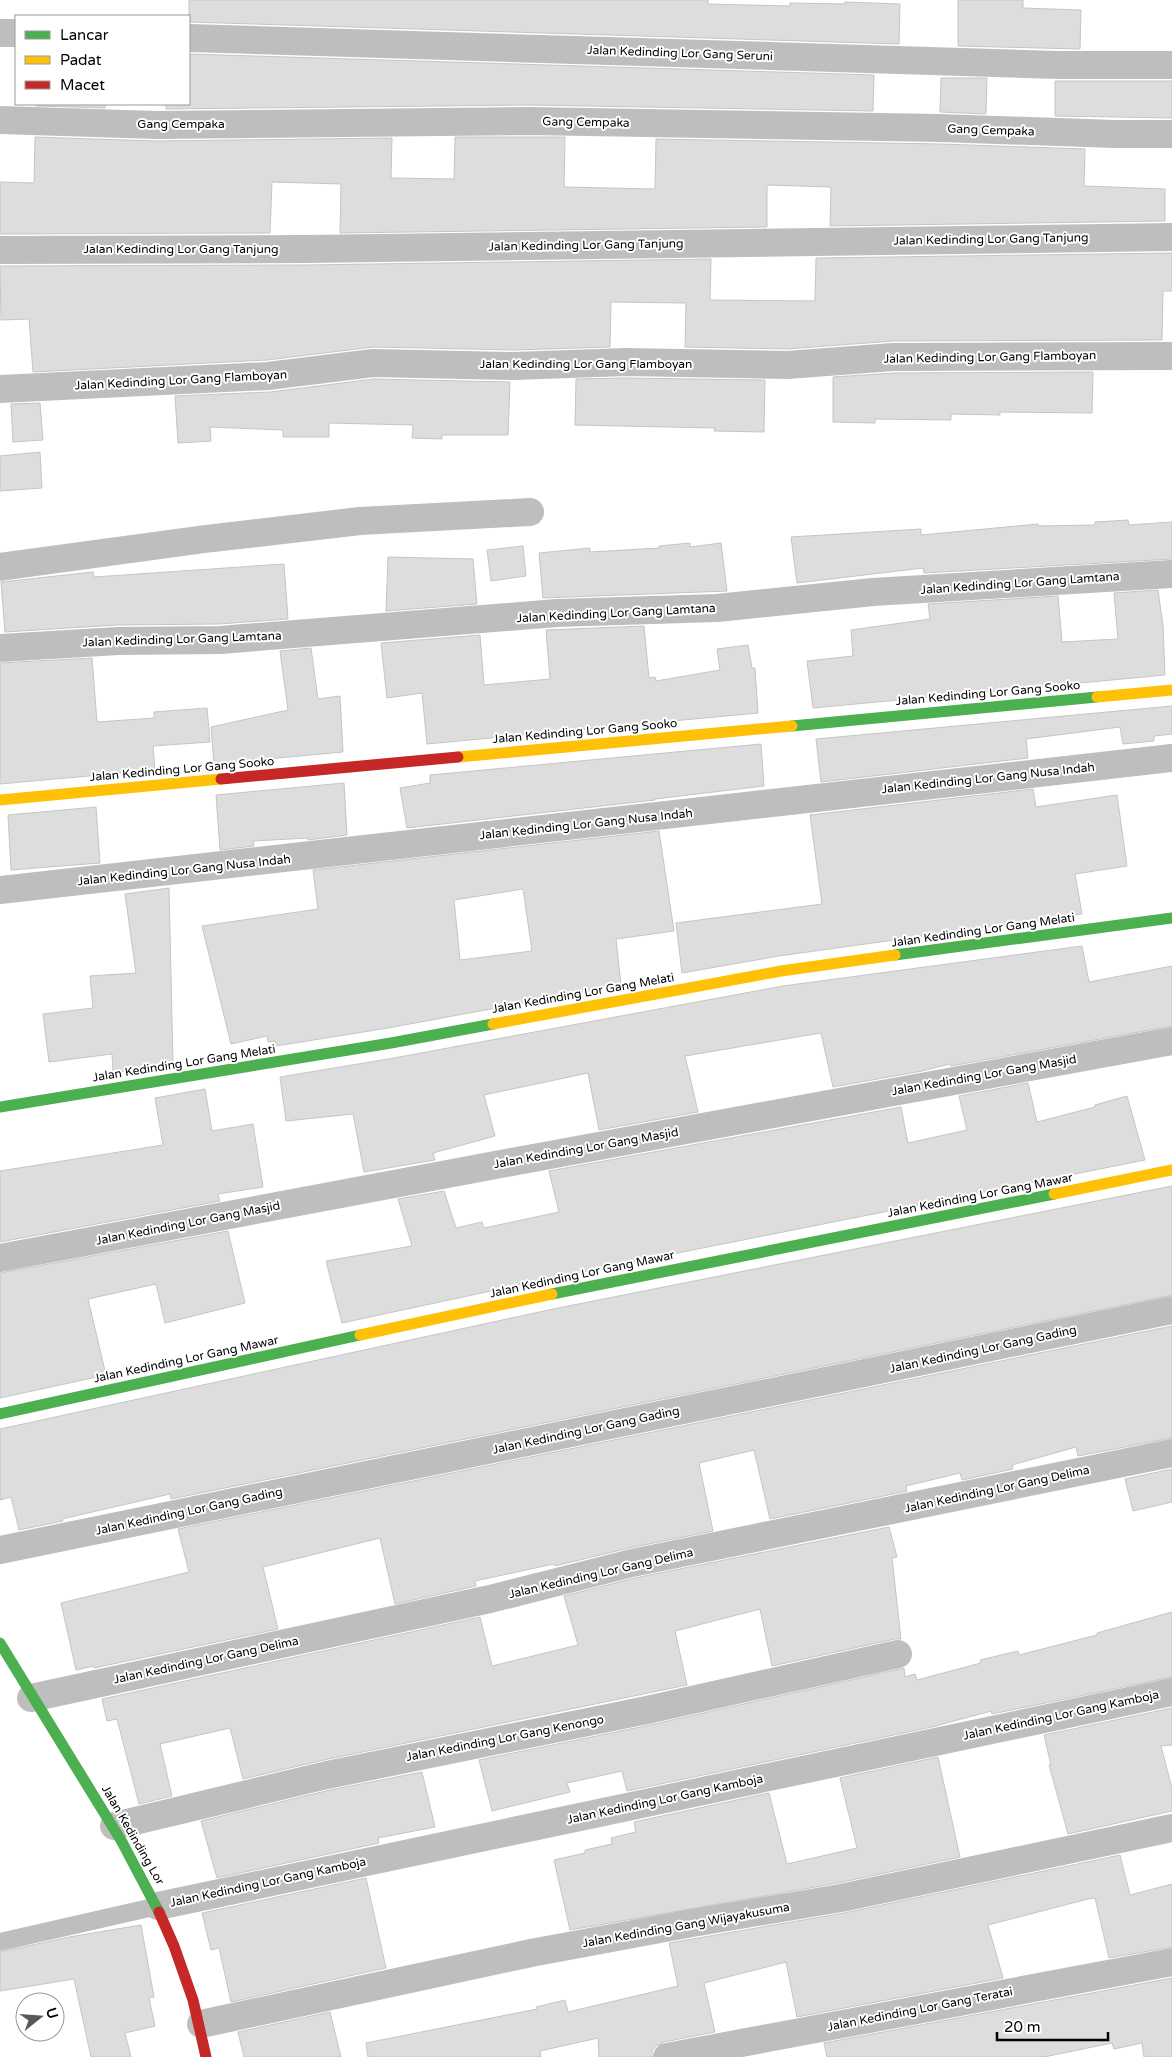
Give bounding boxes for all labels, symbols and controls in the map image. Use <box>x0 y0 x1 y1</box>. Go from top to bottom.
legend <box>15 15 190 105</box>
text: Lancar <box>60 26 109 44</box>
street label: Jalan Kedinding Lor Gang Seruni <box>587 43 773 63</box>
text: Padat <box>60 51 102 69</box>
text: Macet <box>60 76 105 94</box>
street label: Gang Cempaka <box>542 114 630 130</box>
street label: Gang Cempaka <box>137 117 225 131</box>
street label: Gang Cempaka <box>947 121 1035 139</box>
street label: Jalan Kedinding Lor Gang Tanjung <box>893 230 1089 248</box>
street label: Jalan Kedinding Lor Gang Tanjung <box>488 236 684 254</box>
street label: Jalan Kedinding Lor Gang Tanjung <box>83 242 279 256</box>
street label: Jalan Kedinding Lor Gang Flamboyan <box>884 348 1096 366</box>
street label: Jalan Kedinding Lor Gang Flamboyan <box>480 357 692 371</box>
street label: Jalan Kedinding Lor Gang Flamboyan <box>74 367 288 393</box>
street label: Jalan Kedinding Lor Gang Lamtana <box>920 569 1120 597</box>
street label: Jalan Kedinding Lor Gang Lamtana <box>516 601 716 625</box>
street label: Jalan Kedinding Lor Gang Lamtana <box>82 629 282 649</box>
street label: Jalan Kedinding Lor Gang Sooko <box>895 678 1081 708</box>
street label: Jalan Kedinding Lor Gang Sooko <box>492 716 678 746</box>
street label: Jalan Kedinding Lor Gang Sooko <box>89 754 275 784</box>
street label: Jalan Kedinding Lor Gang Nusa Indah <box>881 760 1095 796</box>
street label: Jalan Kedinding Lor Gang Nusa Indah <box>479 806 693 842</box>
street label: Jalan Kedinding Lor Gang Nusa Indah <box>77 852 291 888</box>
street label: Jalan Kedinding Lor Gang Melati <box>890 910 1076 950</box>
street label: Jalan Kedinding Lor Gang Melati <box>491 970 675 1016</box>
street label: Jalan Kedinding Lor Gang Melati <box>92 1042 276 1084</box>
street label: Jalan Kedinding Lor Gang Masjid <box>891 1052 1077 1098</box>
street label: Jalan Kedinding Lor Gang Masjid <box>493 1125 679 1171</box>
street label: Jalan Kedinding Lor Gang Mawar <box>886 1170 1074 1220</box>
street label: Jalan Kedinding Lor Gang Masjid <box>95 1198 281 1248</box>
street label: Jalan Kedinding Lor Gang Mawar <box>488 1247 676 1300</box>
street label: Jalan Kedinding Lor Gang Gading <box>888 1322 1078 1376</box>
street label: Jalan Kedinding Lor Gang Mawar <box>92 1332 280 1385</box>
street label: Jalan Kedinding Lor Gang Gading <box>491 1403 681 1457</box>
street label: Jalan Kedinding Lor Gang Delima <box>903 1463 1091 1515</box>
street label: Jalan Kedinding Lor Gang Gading <box>94 1484 284 1538</box>
street label: Jalan Kedinding Lor Gang Delima <box>507 1545 695 1601</box>
street label: Jalan Kedinding Lor Gang Delima <box>112 1634 300 1686</box>
street label: Jalan Kedinding Lor Gang Kamboja <box>962 1687 1160 1743</box>
street label: Jalan Kedinding Lor Gang Kenongo <box>405 1712 605 1764</box>
street label: Jalan Kedinding Lor Gang Kamboja <box>566 1771 764 1827</box>
street label: Jalan Kedinding Lor <box>99 1783 167 1888</box>
street label: Jalan Kedinding Lor Gang Kamboja <box>169 1854 367 1910</box>
street label: Jalan Kedinding Gang Wijayakusuma <box>581 1900 791 1950</box>
street label: Jalan Kedinding Lor Gang Teratai <box>826 1984 1014 2034</box>
north arrow <box>15 1992 65 2042</box>
text: U <box>42 2006 62 2021</box>
scale bar <box>997 2010 1108 2042</box>
text: 20 m <box>1004 2018 1041 2036</box>

